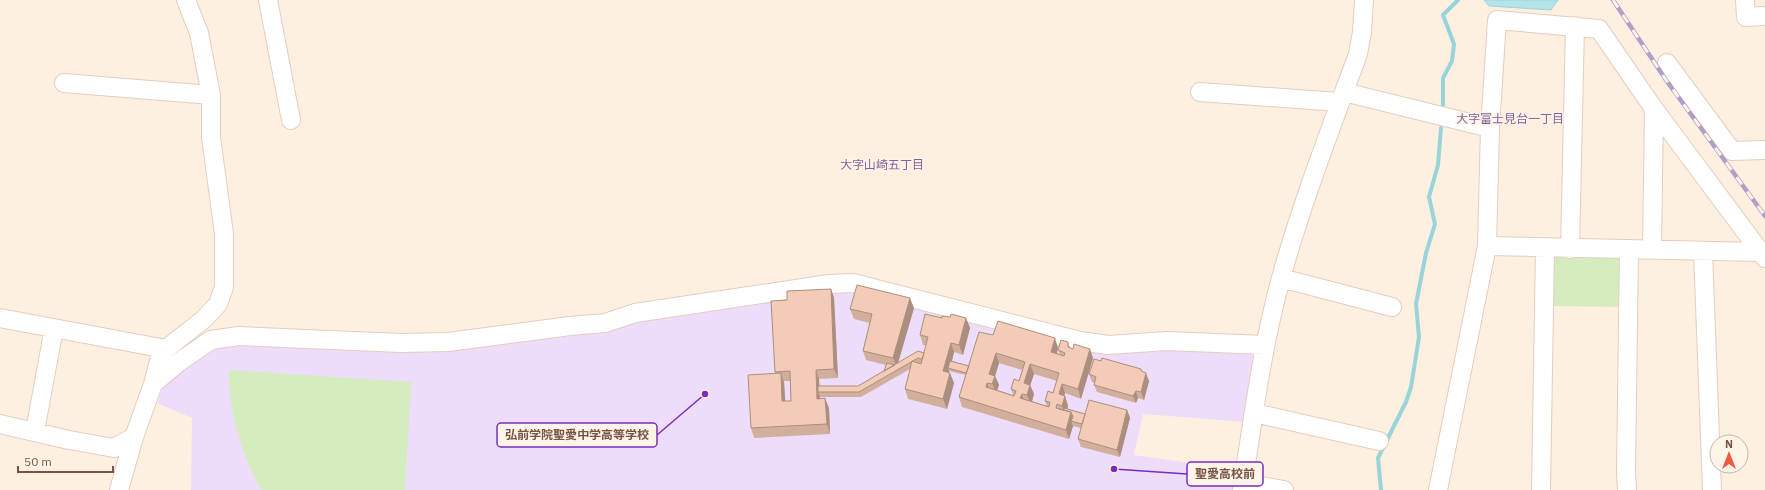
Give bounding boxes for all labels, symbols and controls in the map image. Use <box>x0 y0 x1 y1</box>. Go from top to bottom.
district label: 大字富士見台一丁目 <box>1456 111 1564 126</box>
district label: 大字山崎五丁目 <box>840 157 924 172</box>
callout: 弘前学院聖愛中学高等学校 <box>497 423 657 447</box>
text: 弘前学院聖愛中学高等学校 <box>505 427 649 442</box>
north arrow <box>1709 434 1749 474</box>
text: N <box>1725 437 1733 451</box>
scale bar <box>18 448 113 474</box>
text: 50 m <box>24 454 52 469</box>
callout: 聖愛高校前 <box>1187 462 1263 486</box>
text: 聖愛高校前 <box>1195 466 1255 481</box>

